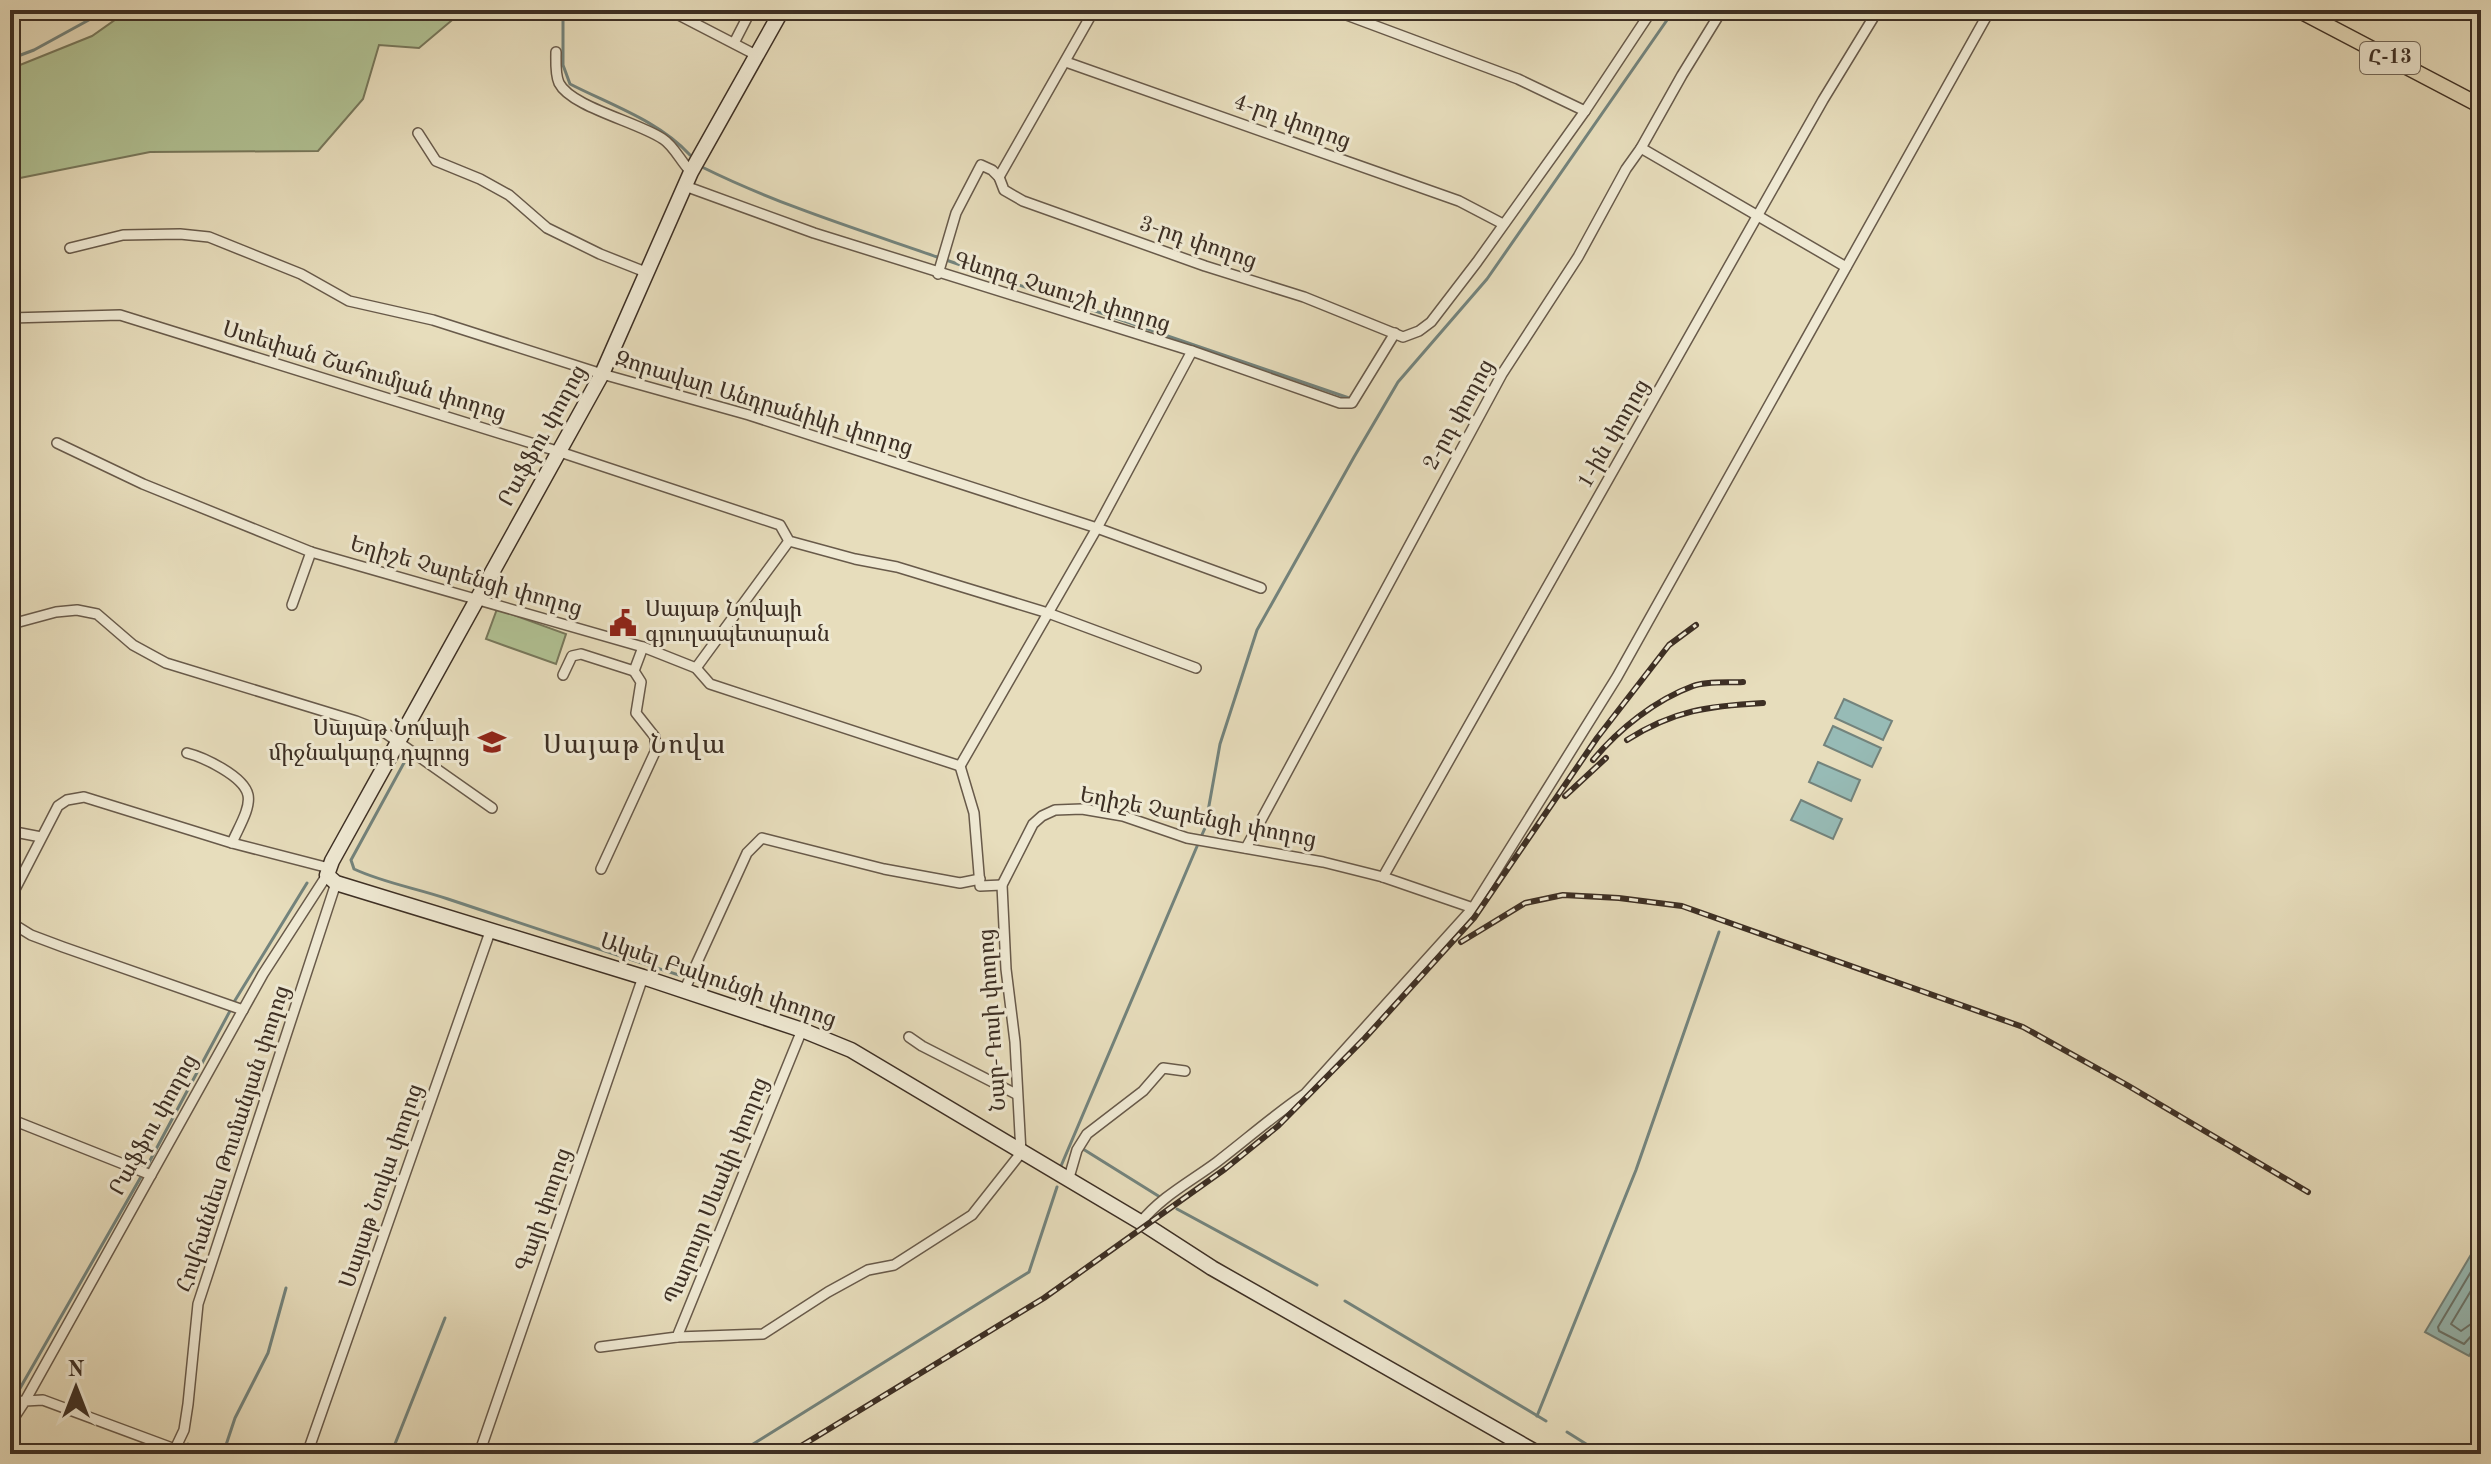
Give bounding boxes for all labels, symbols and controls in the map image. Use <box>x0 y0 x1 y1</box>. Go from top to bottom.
road number: Հ-13 <box>2360 42 2420 74</box>
street label: 4-րդ փողոց <box>1230 91 1353 154</box>
street label: 3-րդ փողոց <box>1136 213 1260 274</box>
street label: Գևորգ Չաուշի փողոց <box>951 250 1173 337</box>
street label: Ստեփան Շահումյան փողոց <box>219 318 508 427</box>
street label: Զորավար Անդրանիկի փողոց <box>612 348 915 461</box>
street label: 2-րդ փողոց <box>1420 356 1499 474</box>
street label: Րաֆֆու փողոց <box>495 362 592 511</box>
street label: 1-ին փողոց <box>1574 376 1655 493</box>
street label: Եղիշե Չարենցի փողոց <box>347 533 585 622</box>
place label: Սայաթ Նովայի գյուղապետարան <box>645 599 830 647</box>
public building icon: Սայաթ Նովայի գյուղապետարան <box>608 608 638 638</box>
place label: Սայաթ Նովայի միջնակարգ դպրոց <box>269 718 470 766</box>
school or university icon: Սայաթ Նովայի միջնակարգ դպրոց <box>477 727 507 757</box>
district label: Սայաթ Նովա <box>543 733 727 760</box>
street label: Եղիշե Չարենցի փողոց <box>1078 784 1318 853</box>
street label: Նար-Դոսի փողոց <box>976 928 1011 1112</box>
street label: Ակսել Բակունցի փողոց <box>597 930 839 1033</box>
street label: Հովհաննես Թումանյան փողոց <box>174 983 295 1295</box>
street label: Րաֆֆու փողոց <box>106 1051 203 1200</box>
street label: Պարույր Սևակի փողոց <box>661 1074 774 1308</box>
street label: Սայաթ Նովա փողոց <box>337 1081 428 1291</box>
street label: Գայի փողոց <box>513 1145 576 1275</box>
north arrow <box>36 1348 116 1428</box>
text: N <box>68 1359 85 1381</box>

